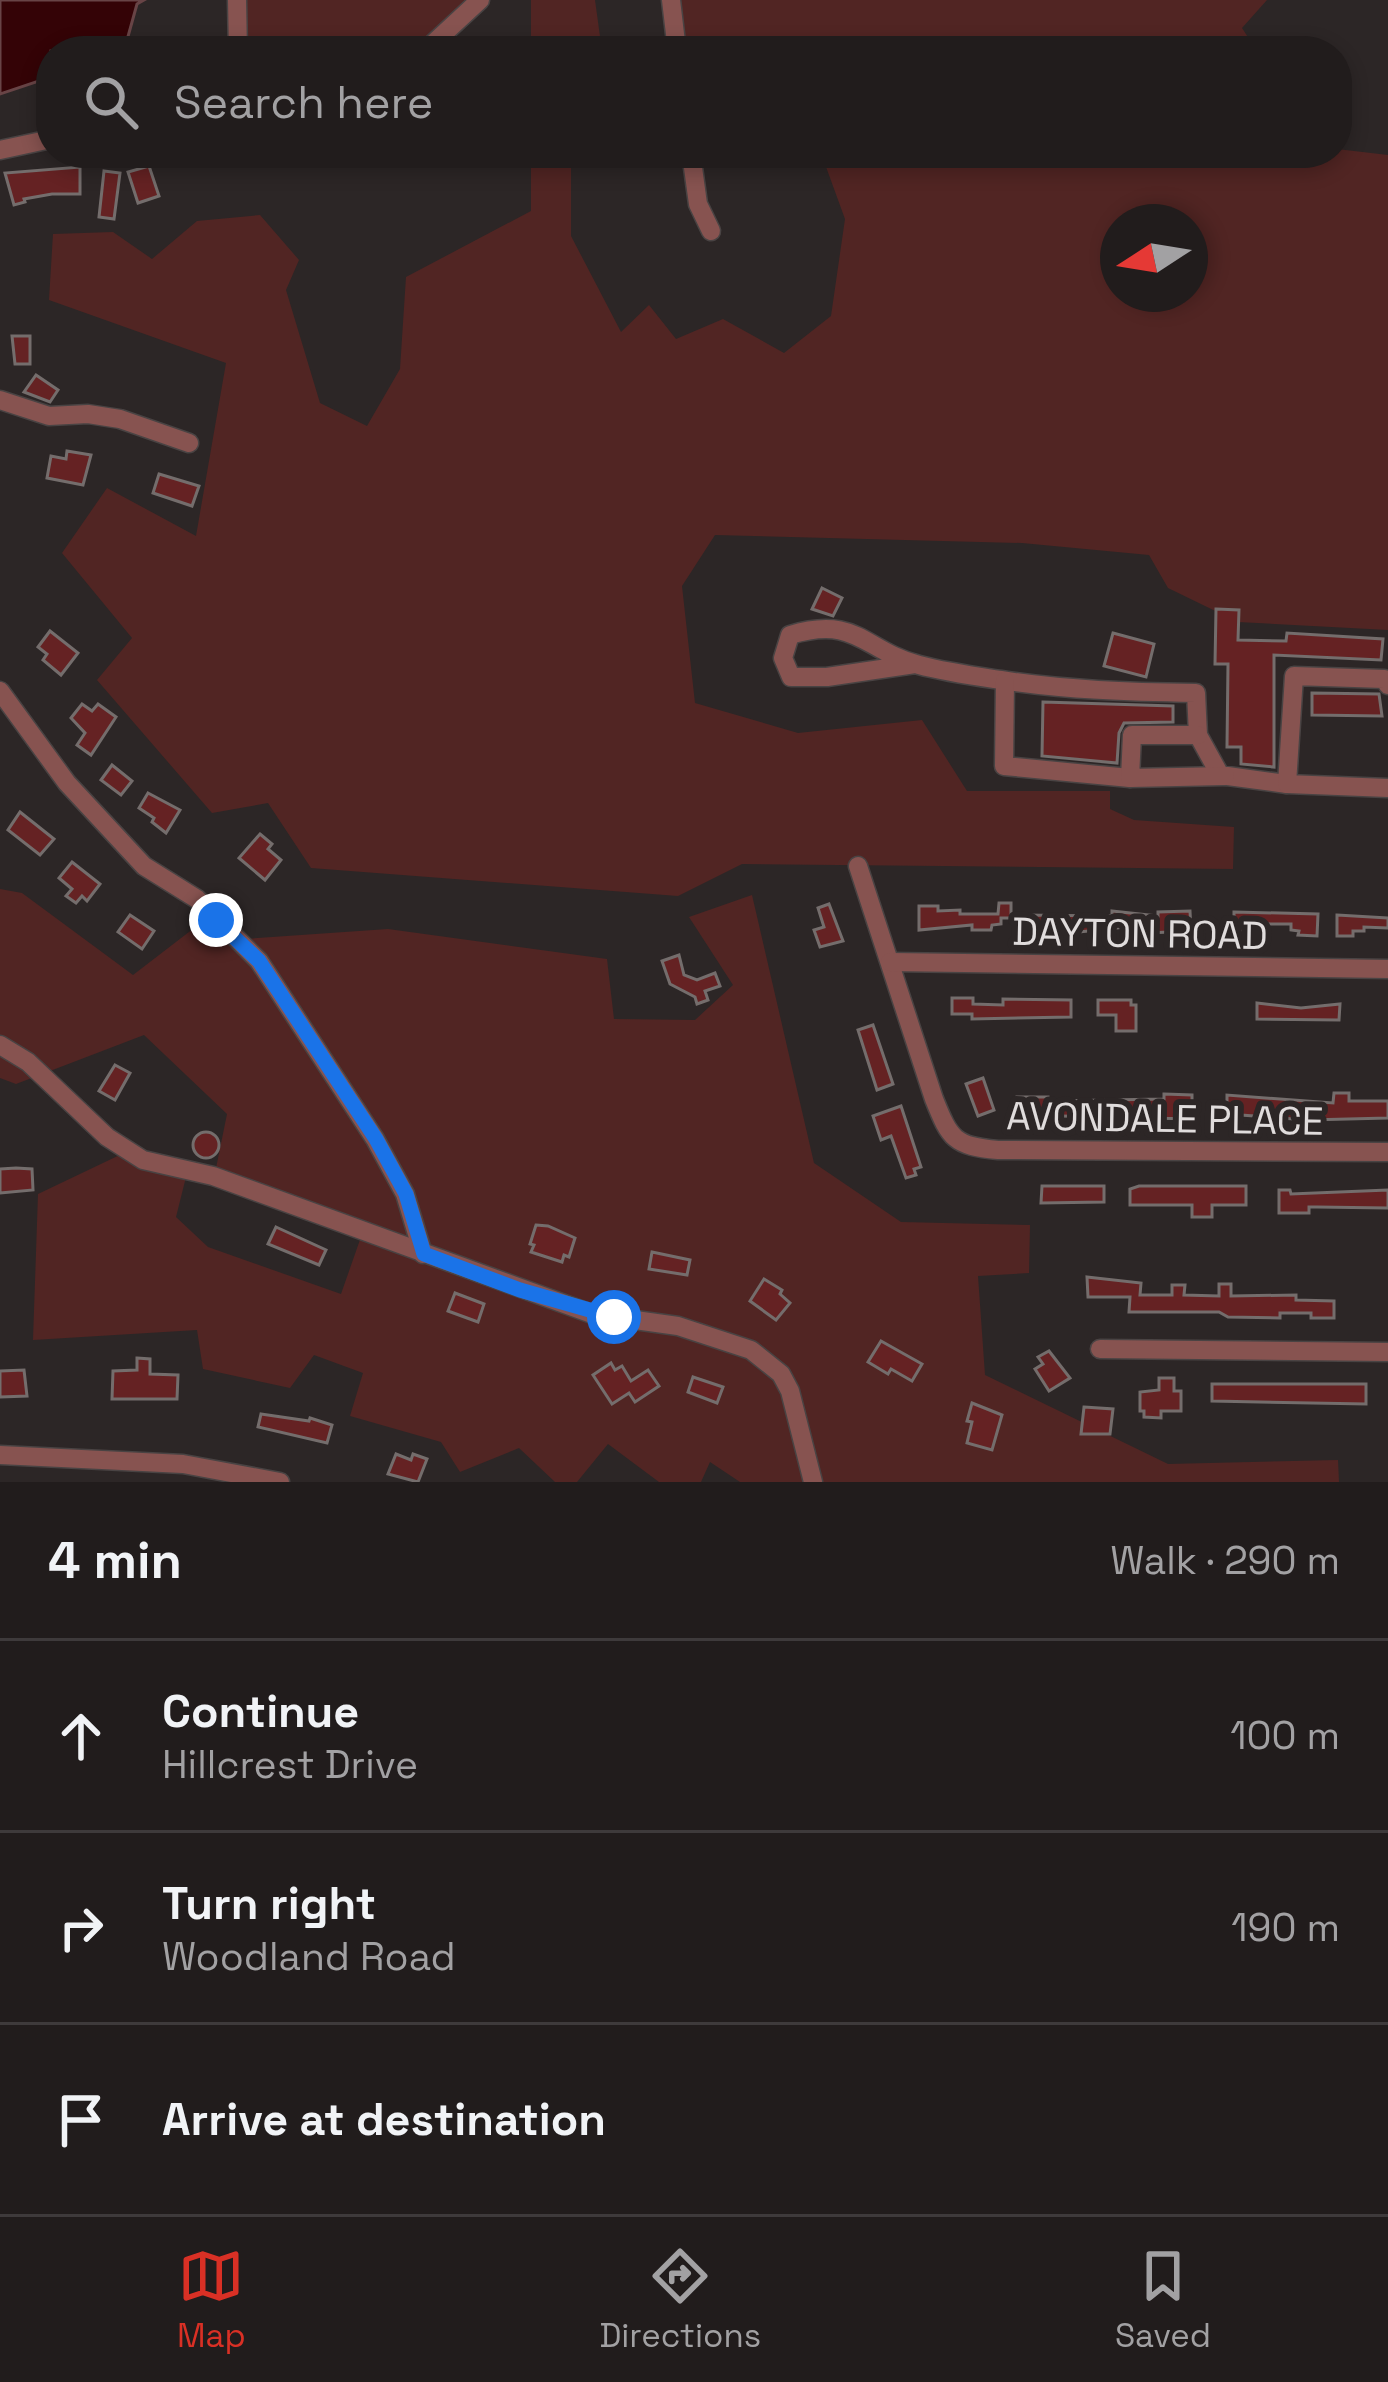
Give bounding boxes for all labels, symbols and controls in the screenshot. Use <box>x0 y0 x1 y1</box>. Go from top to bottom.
search box <box>36 36 1352 168</box>
icon: search <box>78 69 144 135</box>
text: Search here <box>174 74 433 131</box>
north arrow <box>1100 204 1208 312</box>
route end <box>189 893 243 947</box>
street label: DAYTON ROAD <box>1012 907 1268 960</box>
street label: AVONDALE PLACE <box>1006 1091 1324 1146</box>
route start <box>587 1290 641 1344</box>
text: 4 min <box>48 1528 182 1593</box>
text: Walk · 290 m <box>1110 1536 1340 1585</box>
text: Continue <box>162 1683 359 1740</box>
icon: ahead <box>48 1703 114 1769</box>
text: 100 m <box>1230 1711 1340 1760</box>
text: Hillcrest Drive <box>162 1740 418 1789</box>
text: Turn right <box>162 1875 376 1932</box>
icon: right <box>48 1895 114 1961</box>
text: 190 m <box>1231 1903 1340 1952</box>
text: Woodland Road <box>162 1932 456 1981</box>
icon: arrive <box>48 2087 114 2153</box>
text: Arrive at destination <box>162 2091 606 2148</box>
tab: Map <box>177 2243 246 2357</box>
tab: Directions <box>599 2243 761 2357</box>
tab: Saved <box>1115 2243 1211 2357</box>

